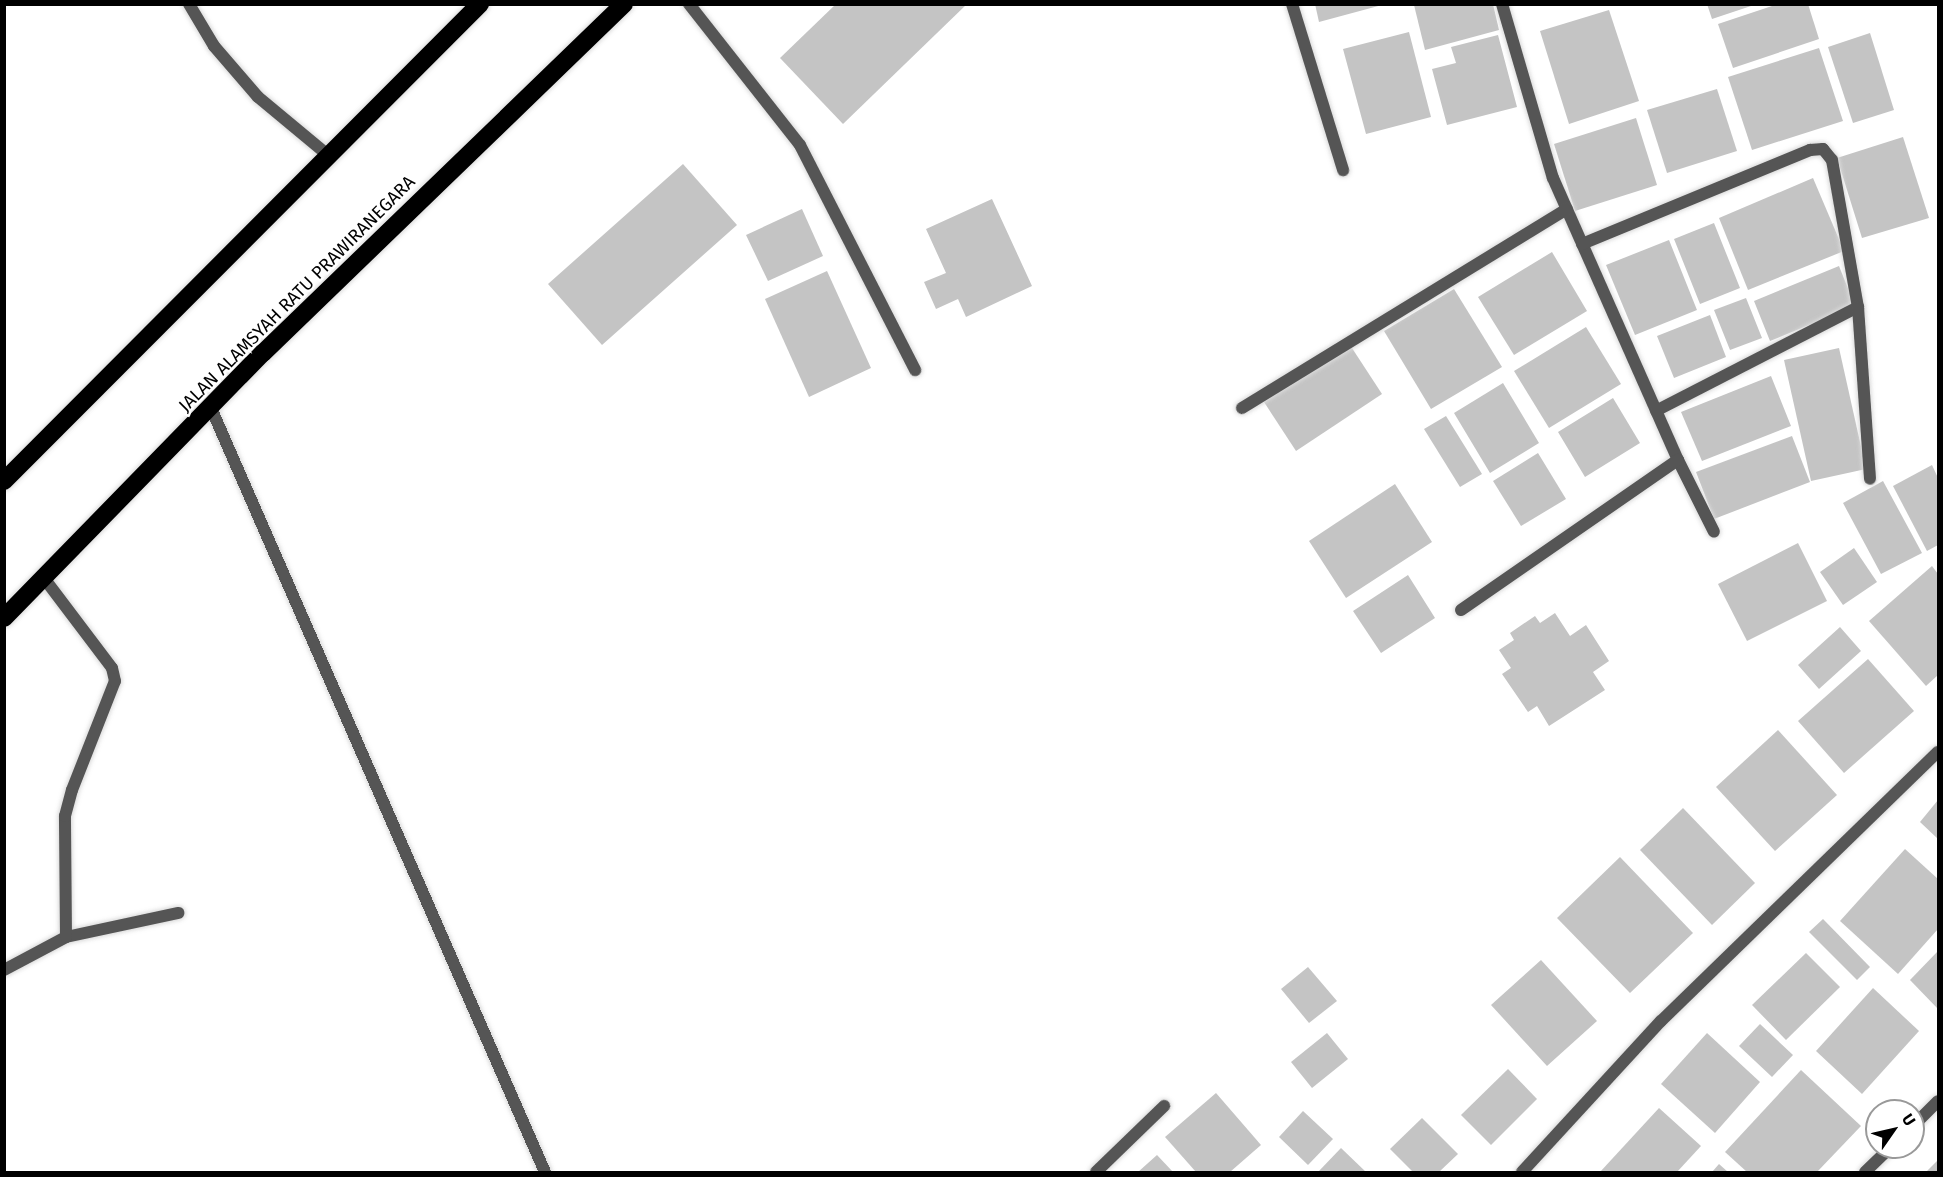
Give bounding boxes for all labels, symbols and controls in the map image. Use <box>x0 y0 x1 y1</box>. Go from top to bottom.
street label: JALAN ALAMSYAH RATU PRAWIRANEGARA <box>174 171 420 417</box>
north arrow <box>1865 1099 1925 1159</box>
text: U <box>1898 1110 1919 1129</box>

